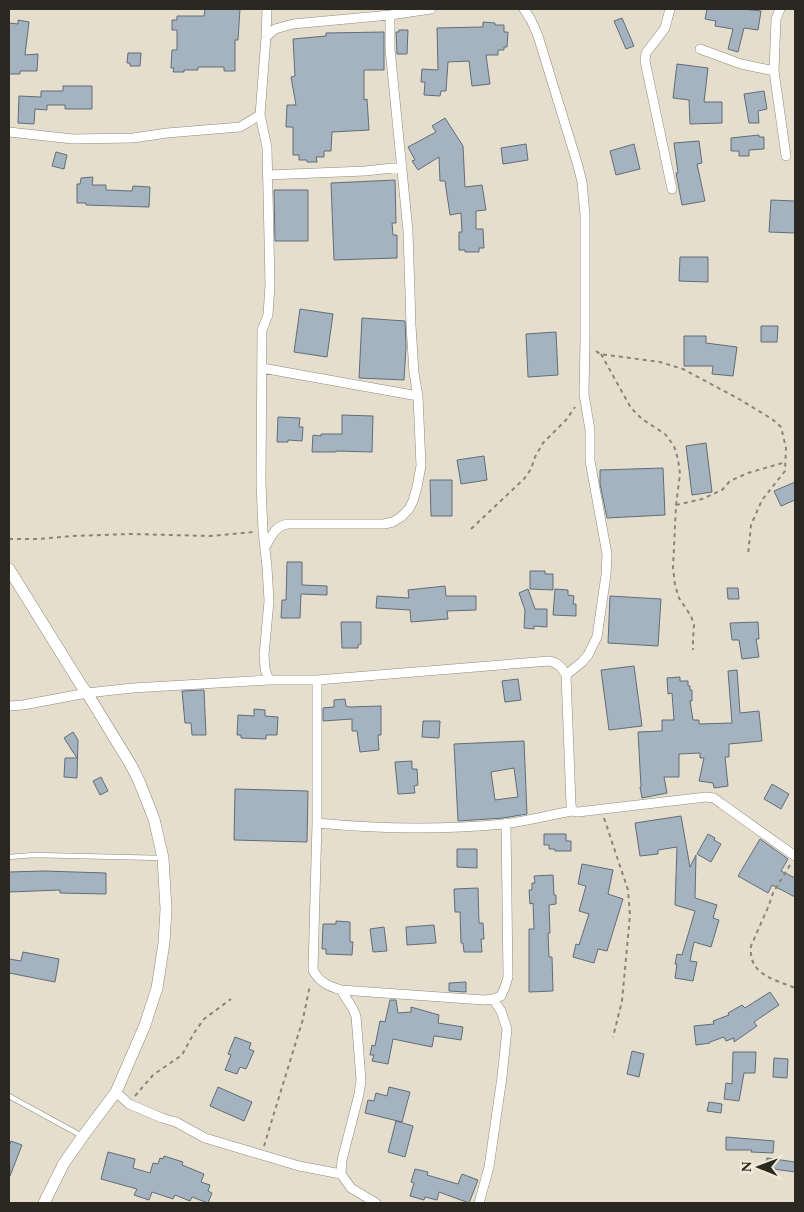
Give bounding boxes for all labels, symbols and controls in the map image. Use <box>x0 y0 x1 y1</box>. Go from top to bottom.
north arrow <box>734 1142 784 1192</box>
text: N <box>736 1161 757 1173</box>

